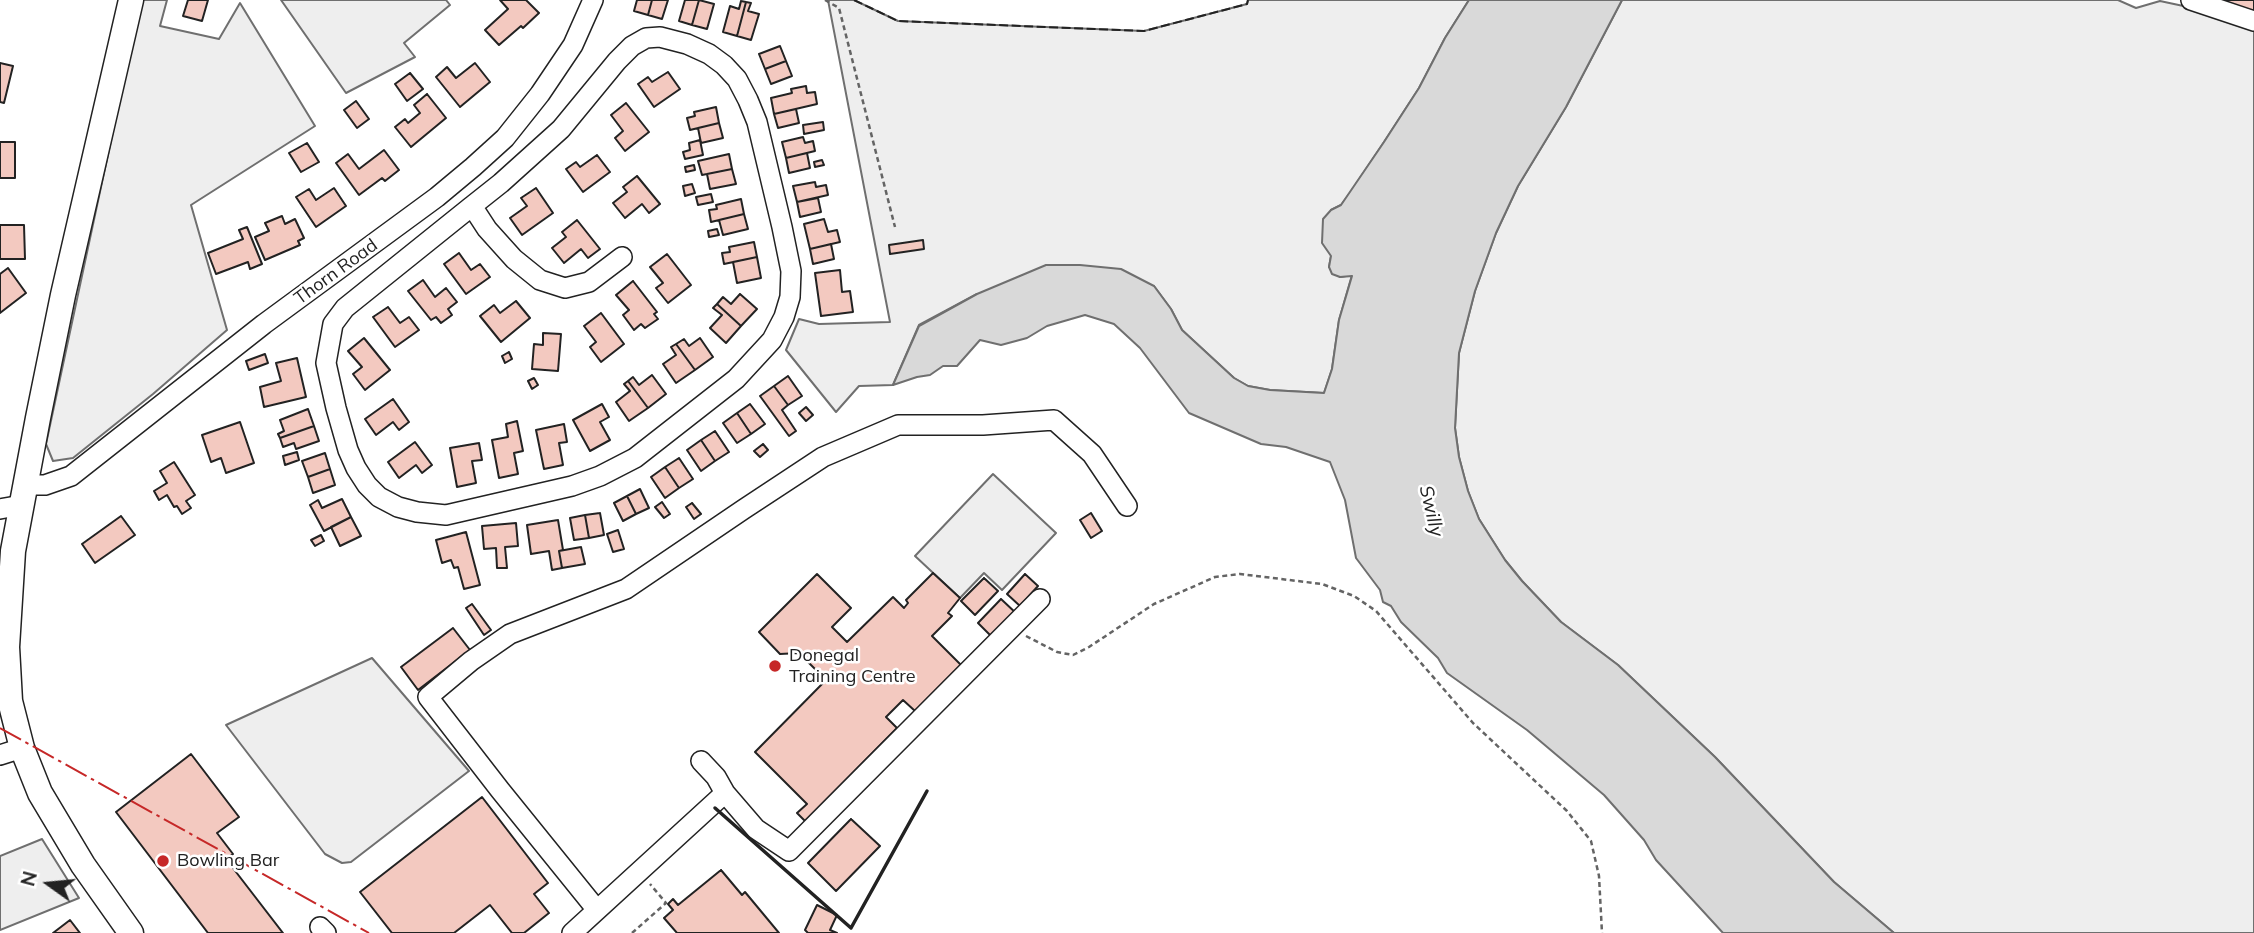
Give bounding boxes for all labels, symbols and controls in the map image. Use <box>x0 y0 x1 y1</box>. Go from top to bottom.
street label: Thorn Road <box>290 235 382 309</box>
water label: Swilly <box>1414 483 1448 539</box>
place label: Donegal Training Centre <box>789 645 915 688</box>
marker: Donegal Training Centre <box>767 658 783 674</box>
north arrow <box>14 849 84 919</box>
place label: Bowling Bar <box>177 850 279 872</box>
marker: Bowling Bar <box>155 853 171 869</box>
text: N <box>15 869 42 889</box>

